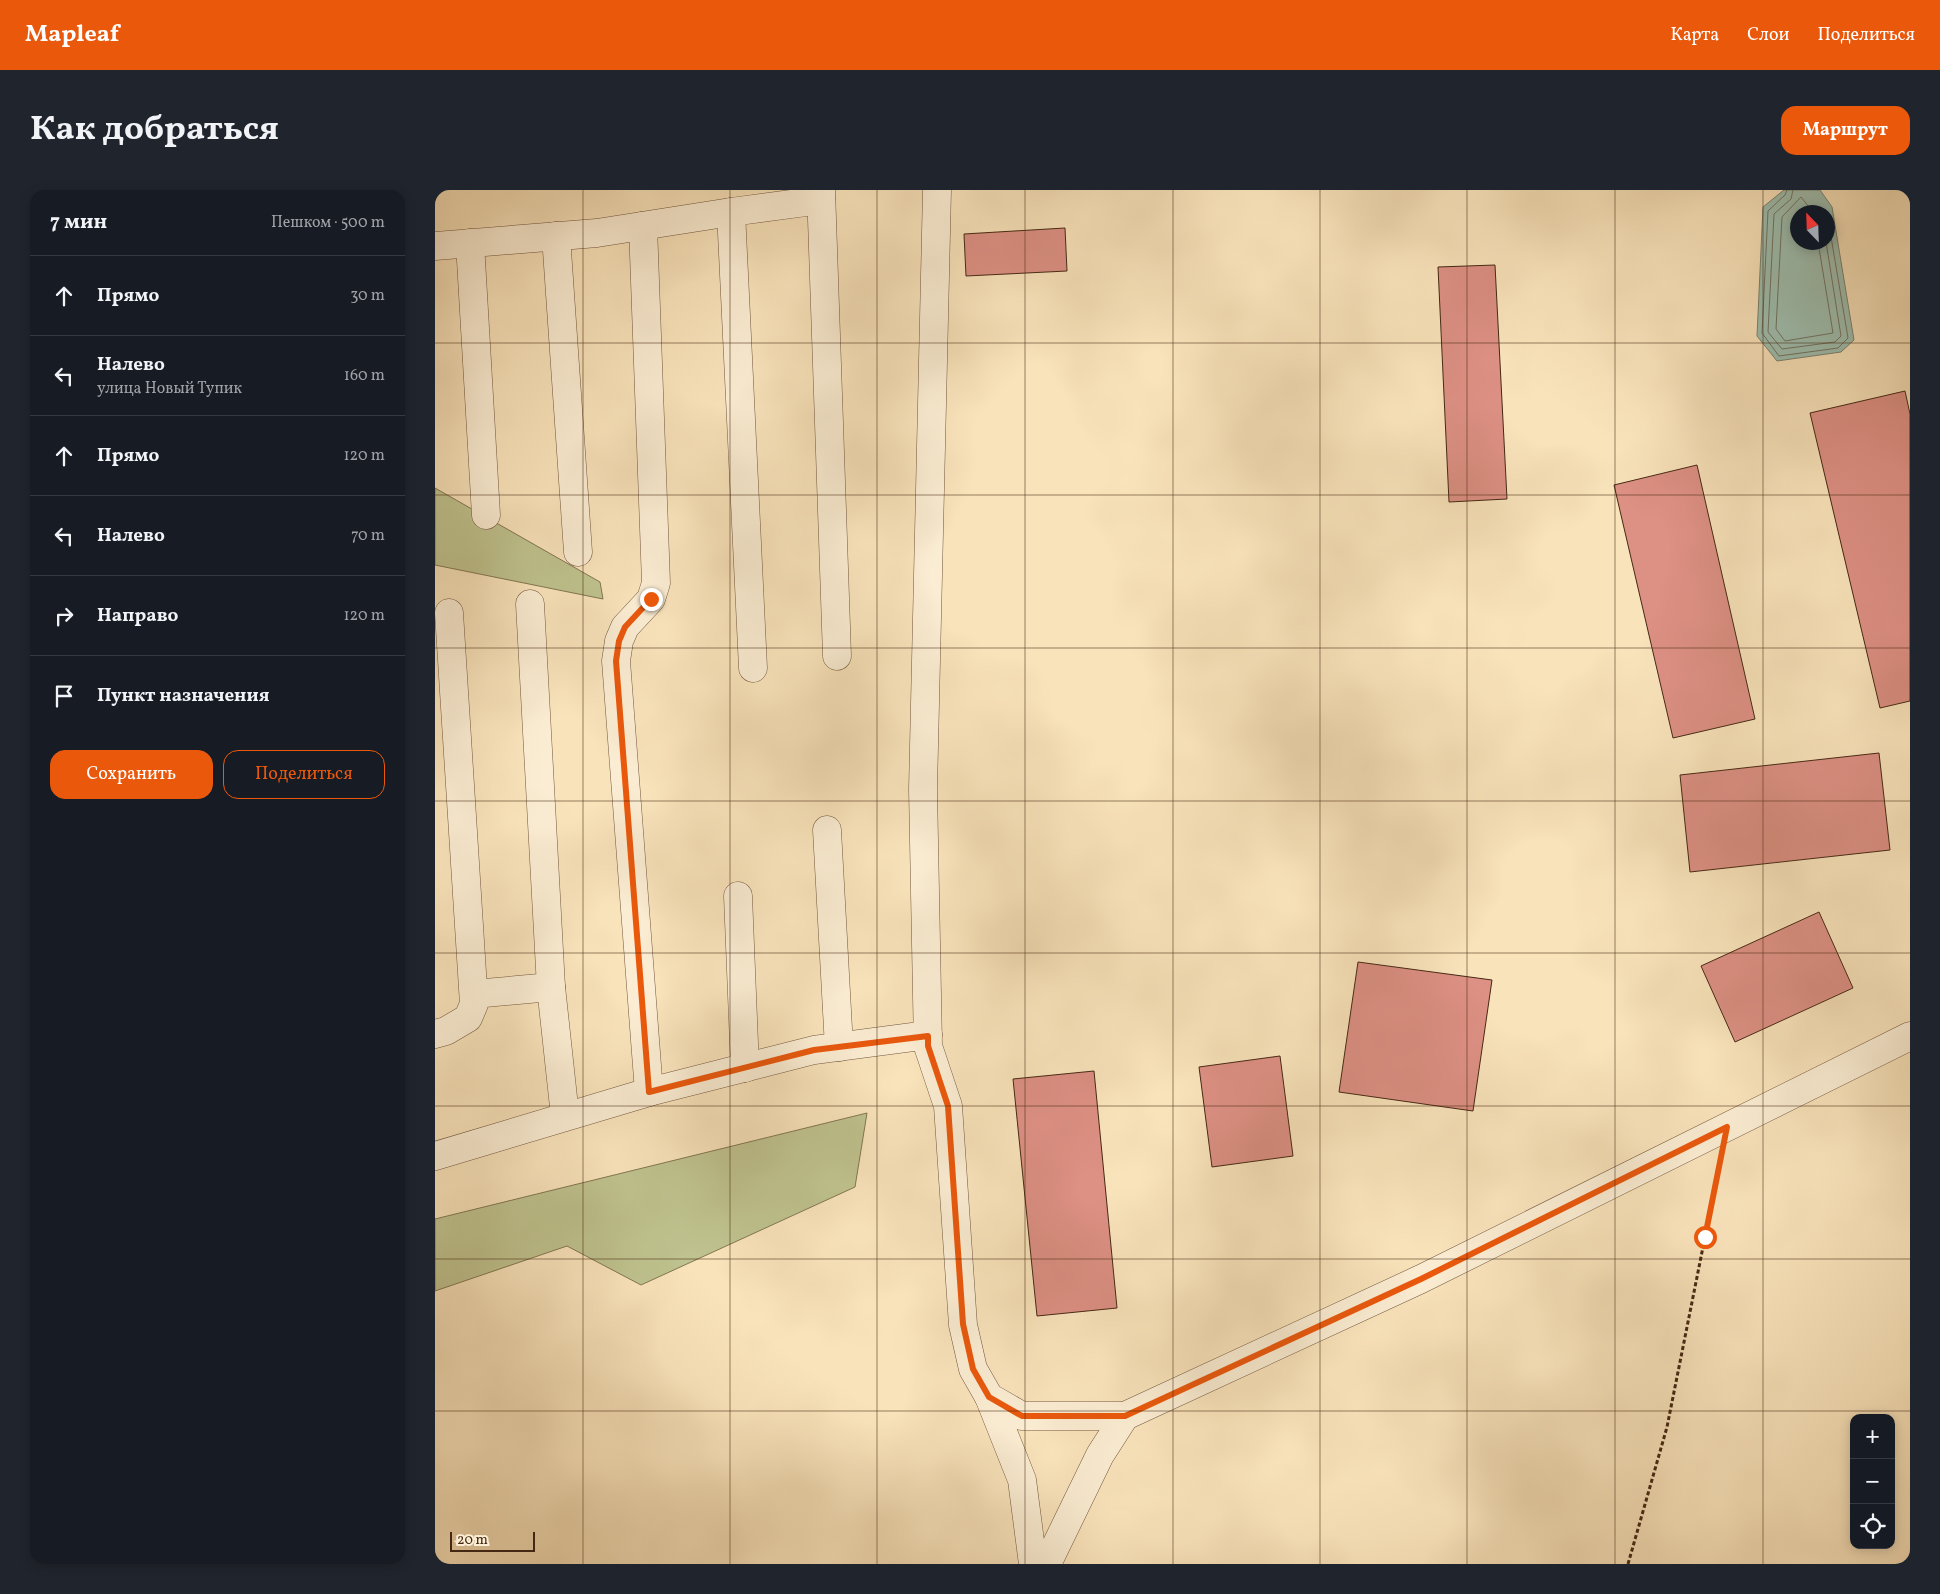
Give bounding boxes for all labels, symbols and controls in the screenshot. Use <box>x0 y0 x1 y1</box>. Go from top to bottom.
text: Mapleaf <box>25 18 119 52</box>
text: Карта <box>1671 23 1719 48</box>
text: Слои <box>1747 23 1789 48</box>
text: Поделиться <box>1817 23 1915 48</box>
text: Как добраться <box>30 106 279 154</box>
button: Маршрут <box>1781 106 1910 155</box>
north arrow <box>1790 205 1835 250</box>
text: 7 мин <box>50 208 107 237</box>
text: Пешком · 500 m <box>271 212 385 234</box>
icon: ahead <box>50 282 78 310</box>
text: Прямо <box>97 283 159 309</box>
text: 30 m <box>350 285 385 307</box>
text: Налево <box>97 352 165 378</box>
icon: left <box>50 362 78 390</box>
text: 160 m <box>344 365 385 387</box>
text: улица Новый Тупик <box>97 378 242 400</box>
icon: ahead <box>50 442 78 470</box>
text: Прямо <box>97 443 159 469</box>
text: 120 m <box>343 445 385 467</box>
icon: left <box>50 522 78 550</box>
text: Налево <box>97 523 165 549</box>
text: 70 m <box>351 525 385 547</box>
route end <box>640 588 663 611</box>
icon: right <box>50 602 78 630</box>
text: Направо <box>97 603 179 629</box>
text: 120 m <box>343 605 385 627</box>
icon: arrive <box>50 682 78 710</box>
text: Пункт назначения <box>97 683 270 709</box>
button: Сохранить <box>50 750 213 799</box>
button: Поделиться <box>223 750 385 799</box>
route start <box>1694 1226 1717 1249</box>
map controls <box>1850 1414 1895 1549</box>
button: + <box>1850 1414 1895 1459</box>
button: − <box>1850 1459 1895 1504</box>
button: locate <box>1850 1504 1895 1549</box>
scale bar <box>450 1529 535 1552</box>
text: 20 m <box>457 1531 488 1550</box>

